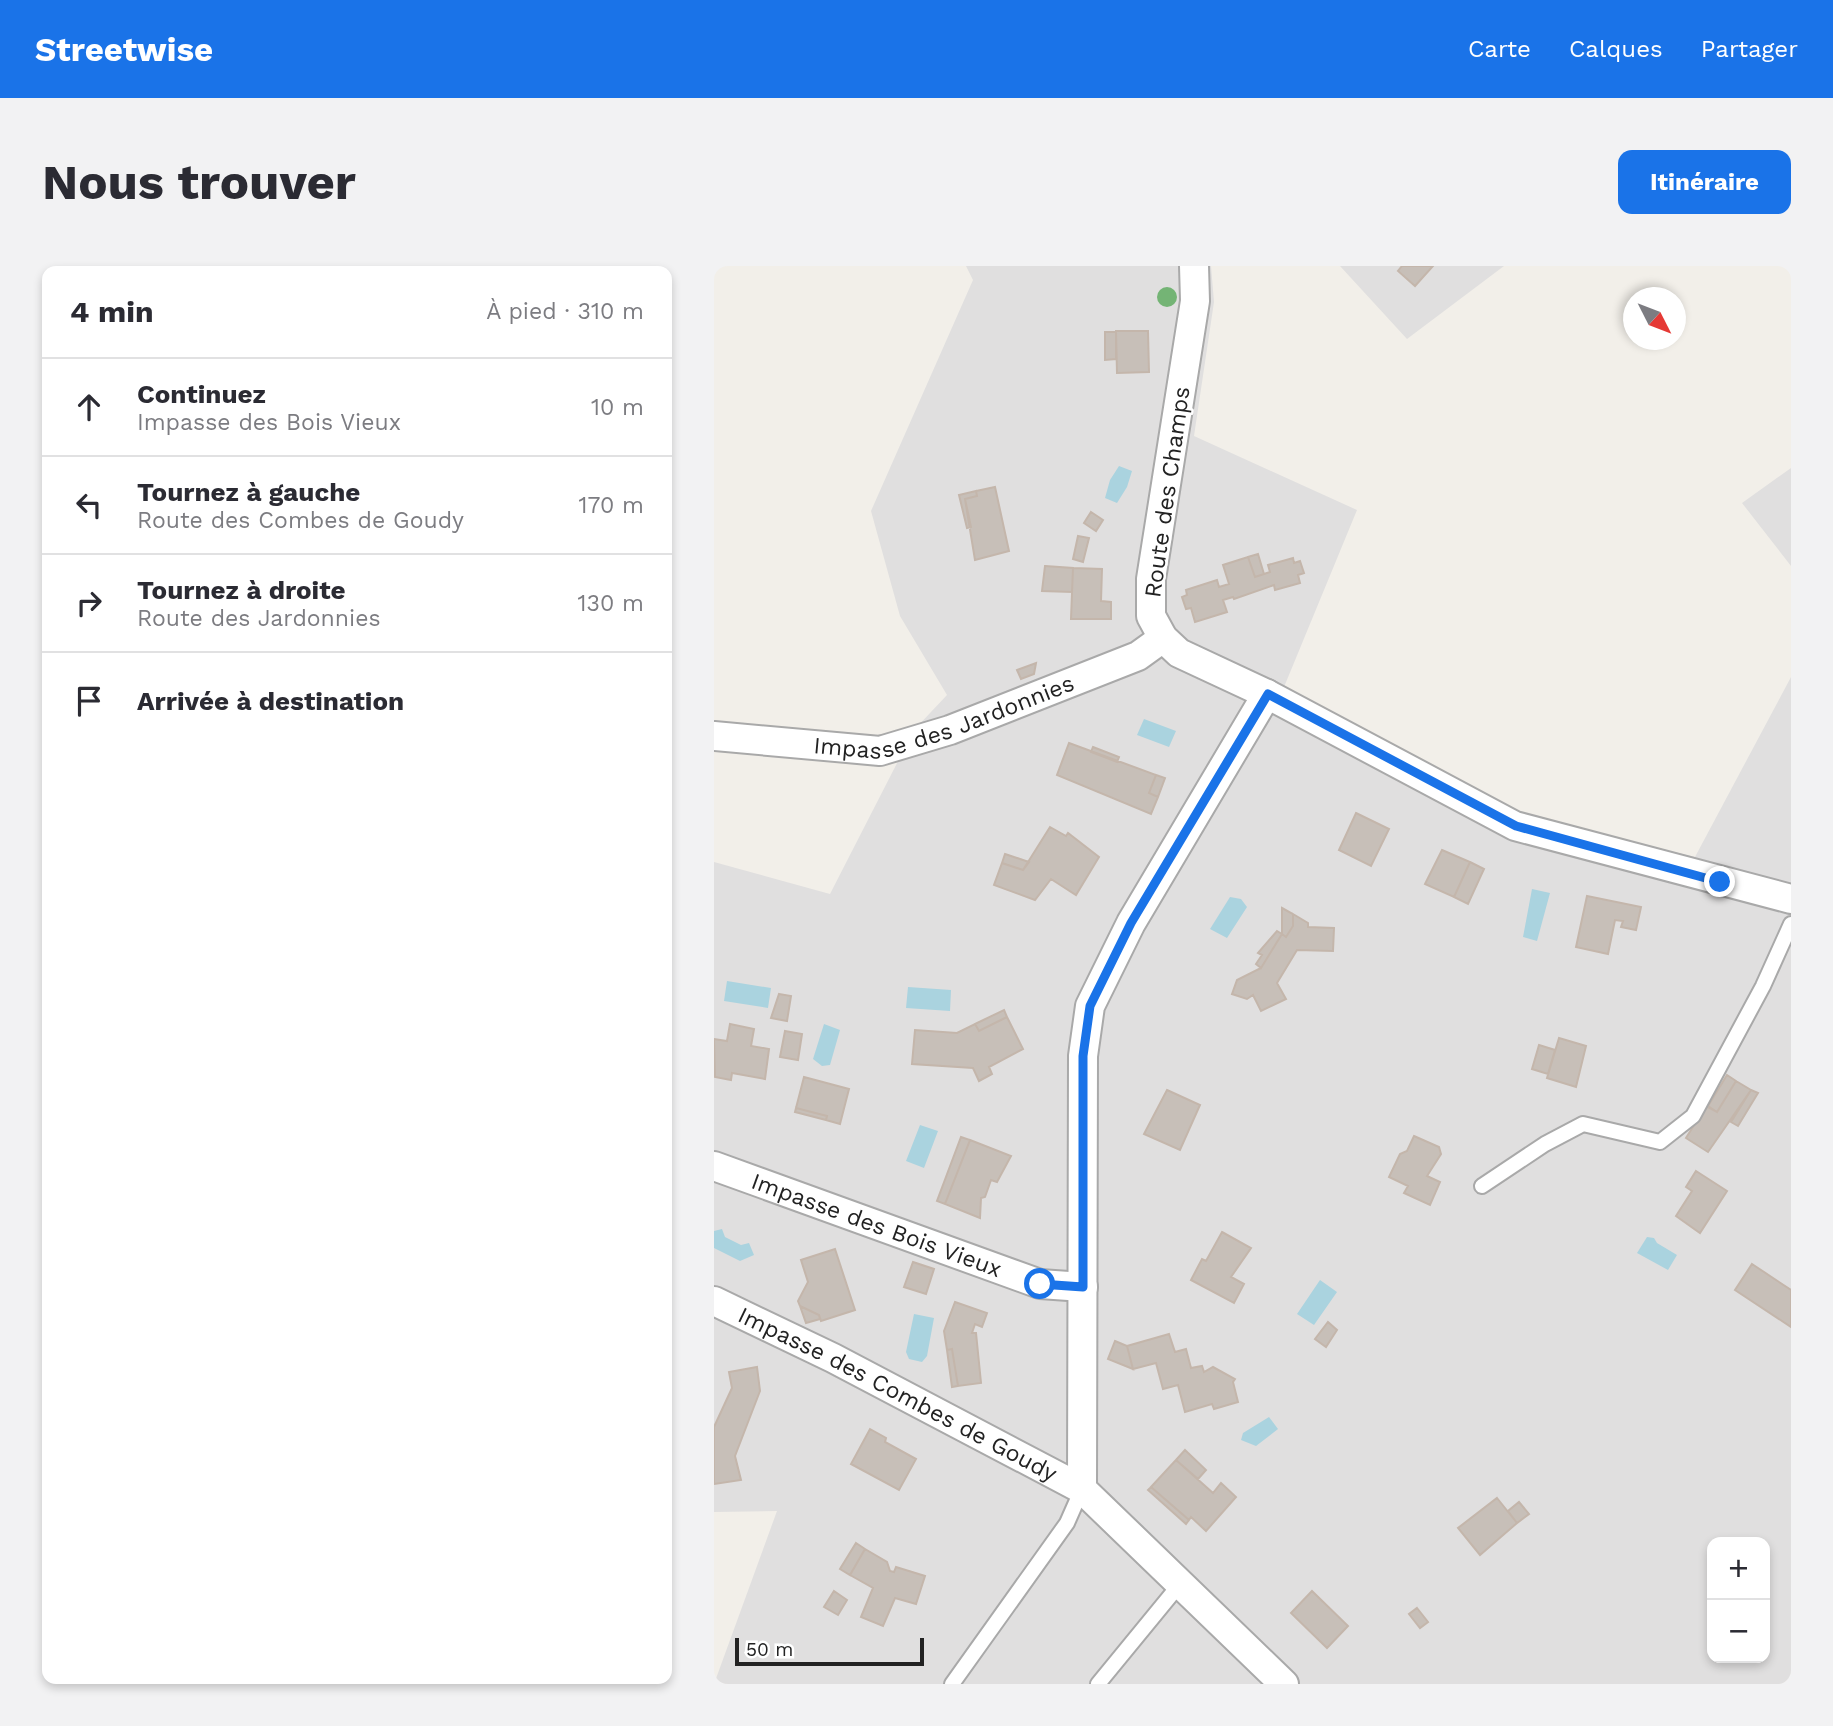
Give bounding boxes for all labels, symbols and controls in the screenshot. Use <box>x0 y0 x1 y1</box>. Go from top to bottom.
text: Streetwise <box>35 30 213 69</box>
text: Carte <box>1468 35 1531 63</box>
text: Calques <box>1569 35 1663 63</box>
text: Partager <box>1701 35 1798 63</box>
button: Itinéraire <box>1618 150 1791 214</box>
text: Nous trouver <box>42 153 356 211</box>
north arrow <box>1623 287 1686 350</box>
text: 4 min <box>70 294 154 329</box>
text: À pied · 310 m <box>486 298 644 325</box>
text: Continuez <box>137 379 266 409</box>
street label: Route des Champs <box>1139 385 1196 599</box>
icon: ahead <box>70 388 108 426</box>
text: 10 m <box>591 394 644 421</box>
text: Impasse des Bois Vieux <box>137 409 401 436</box>
text: Tournez à gauche <box>137 477 360 507</box>
icon: left <box>70 486 108 524</box>
text: 170 m <box>579 492 644 519</box>
text: Route des Combes de Goudy <box>137 507 464 534</box>
text: Tournez à droite <box>137 575 346 605</box>
icon: right <box>70 584 108 622</box>
text: 130 m <box>578 590 644 617</box>
text: Route des Jardonnies <box>137 605 381 632</box>
street label: Impasse des Jardonnies <box>813 670 1078 765</box>
icon: arrive <box>70 682 108 720</box>
text: Arrivée à destination <box>137 686 404 716</box>
route end <box>1704 866 1735 897</box>
street label: Impasse des Bois Vieux <box>748 1168 1005 1283</box>
route start <box>1024 1268 1055 1299</box>
street label: Impasse des Combes de Goudy <box>734 1302 1062 1488</box>
map controls <box>1707 1537 1770 1663</box>
button: + <box>1707 1537 1770 1600</box>
button: − <box>1707 1600 1770 1663</box>
scale bar <box>735 1635 924 1667</box>
text: 50 m <box>746 1638 793 1661</box>

